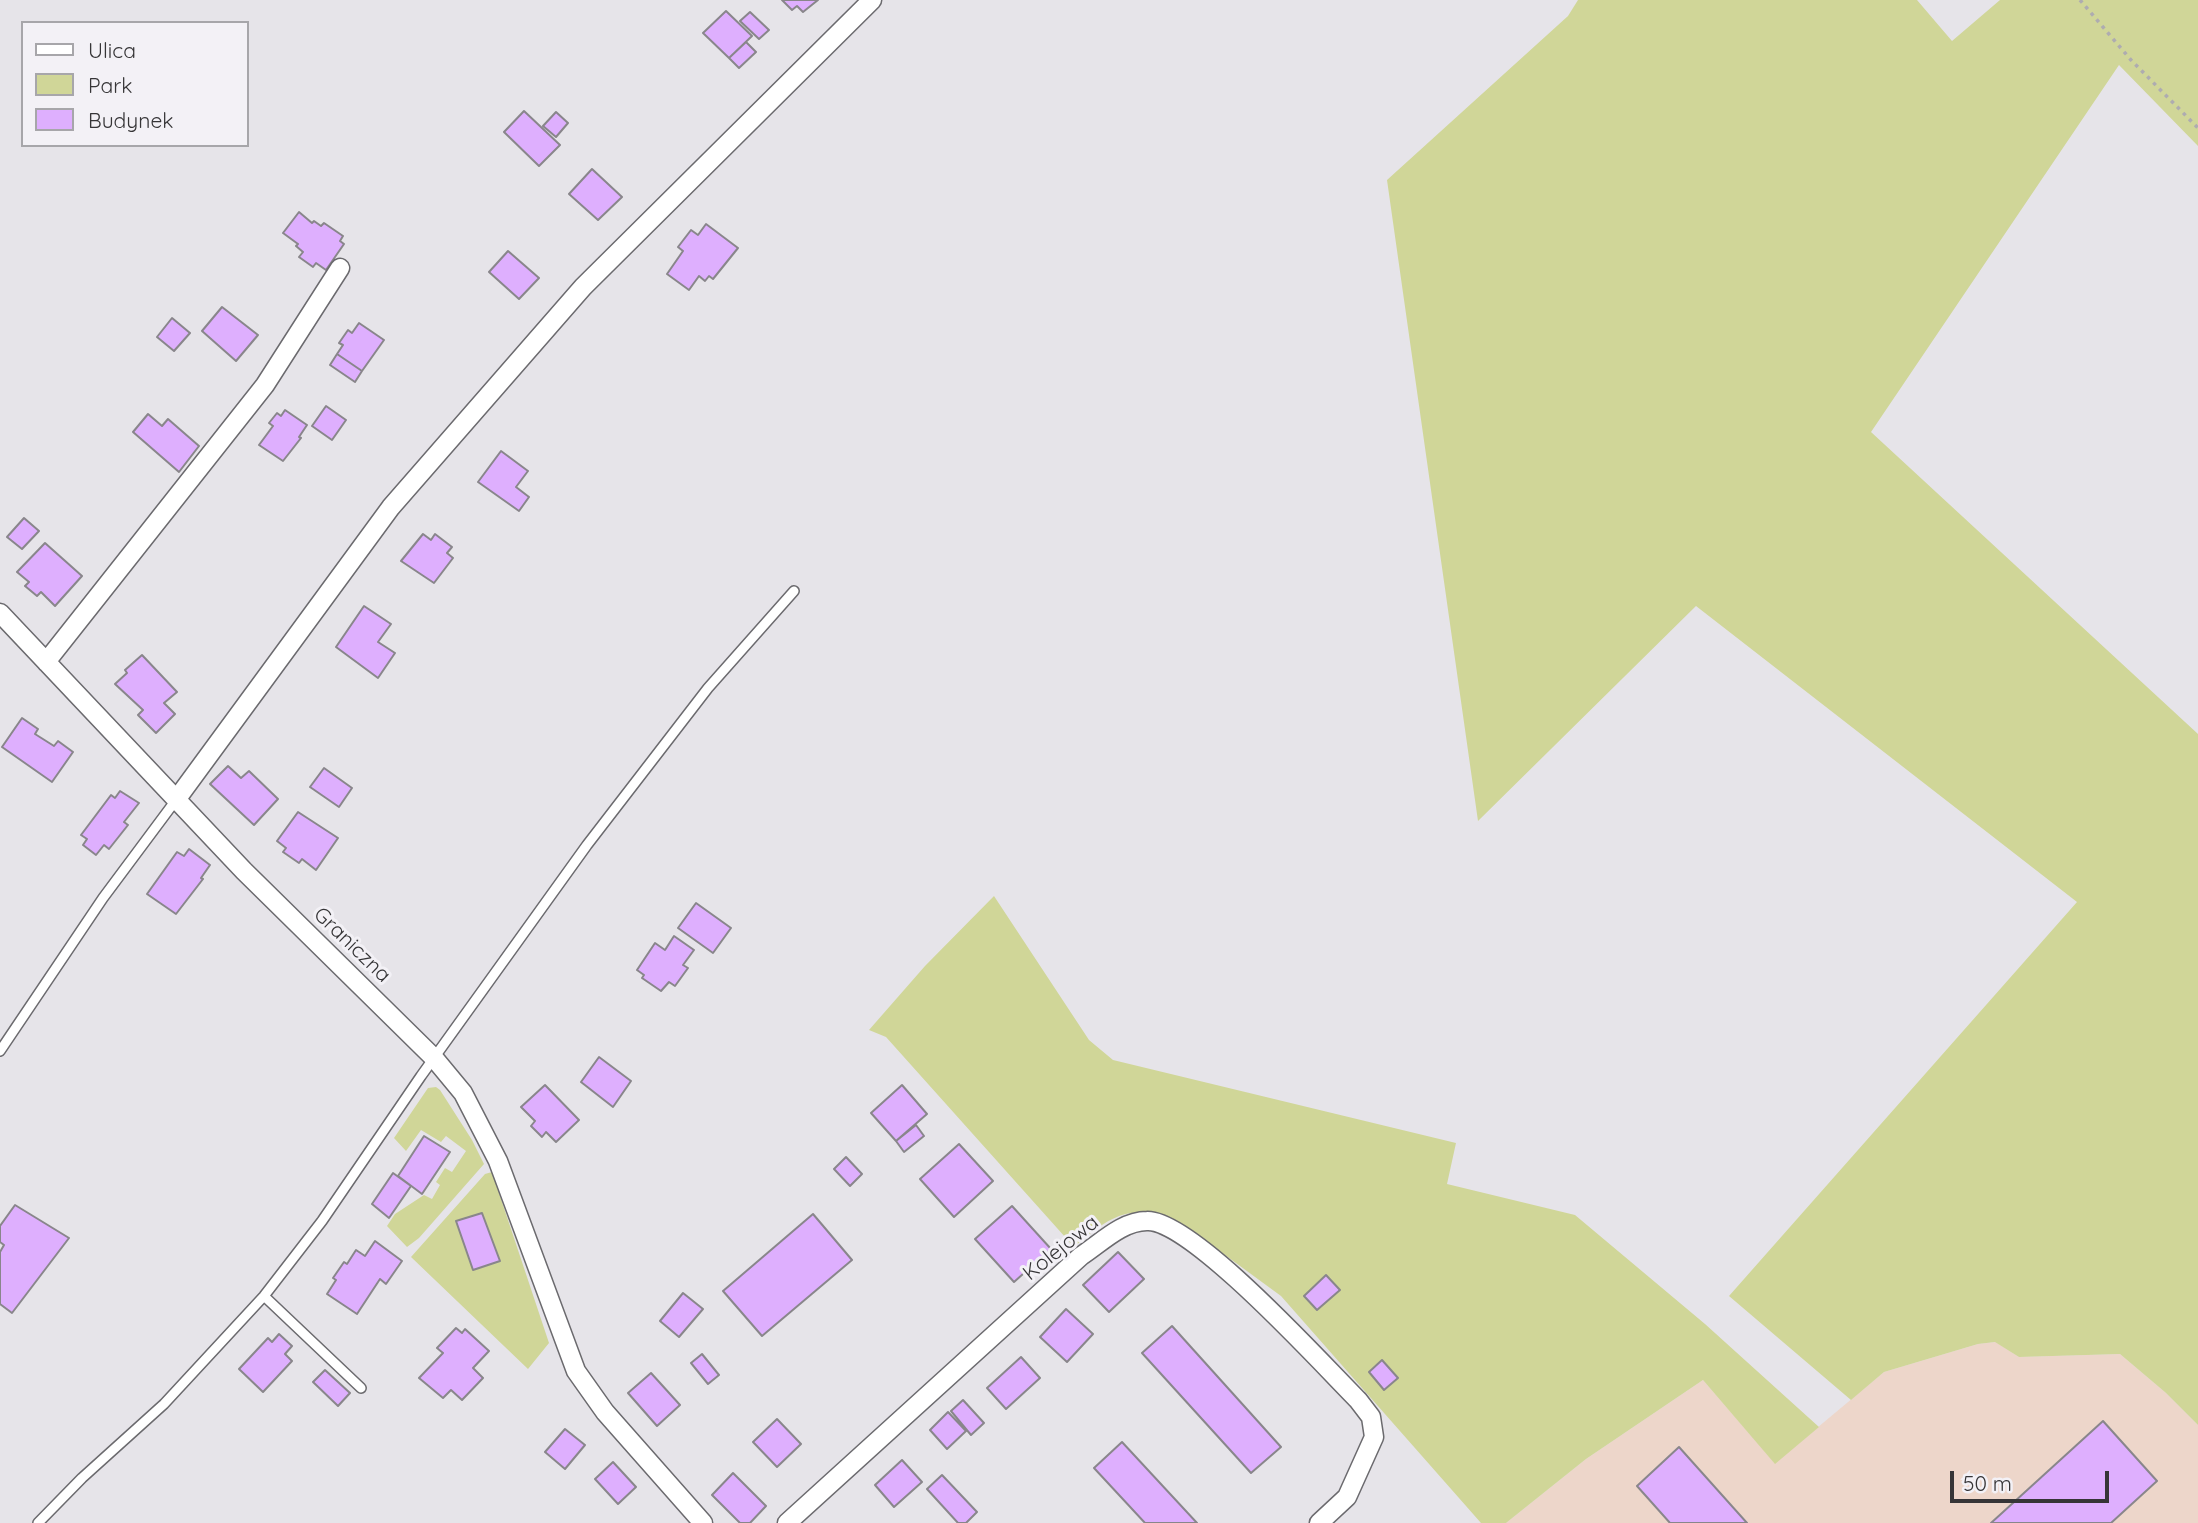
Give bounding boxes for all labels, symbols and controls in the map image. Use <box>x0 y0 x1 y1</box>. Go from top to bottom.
legend <box>21 21 248 147</box>
text: Ulica <box>88 37 136 63</box>
text: Park <box>88 72 132 98</box>
text: Budynek <box>88 107 174 133</box>
street label: Graniczna <box>308 902 396 988</box>
street label: Kolejowa <box>1018 1210 1104 1286</box>
scale bar <box>1953 1456 2112 1500</box>
text: 50 m <box>1963 1470 2012 1496</box>

